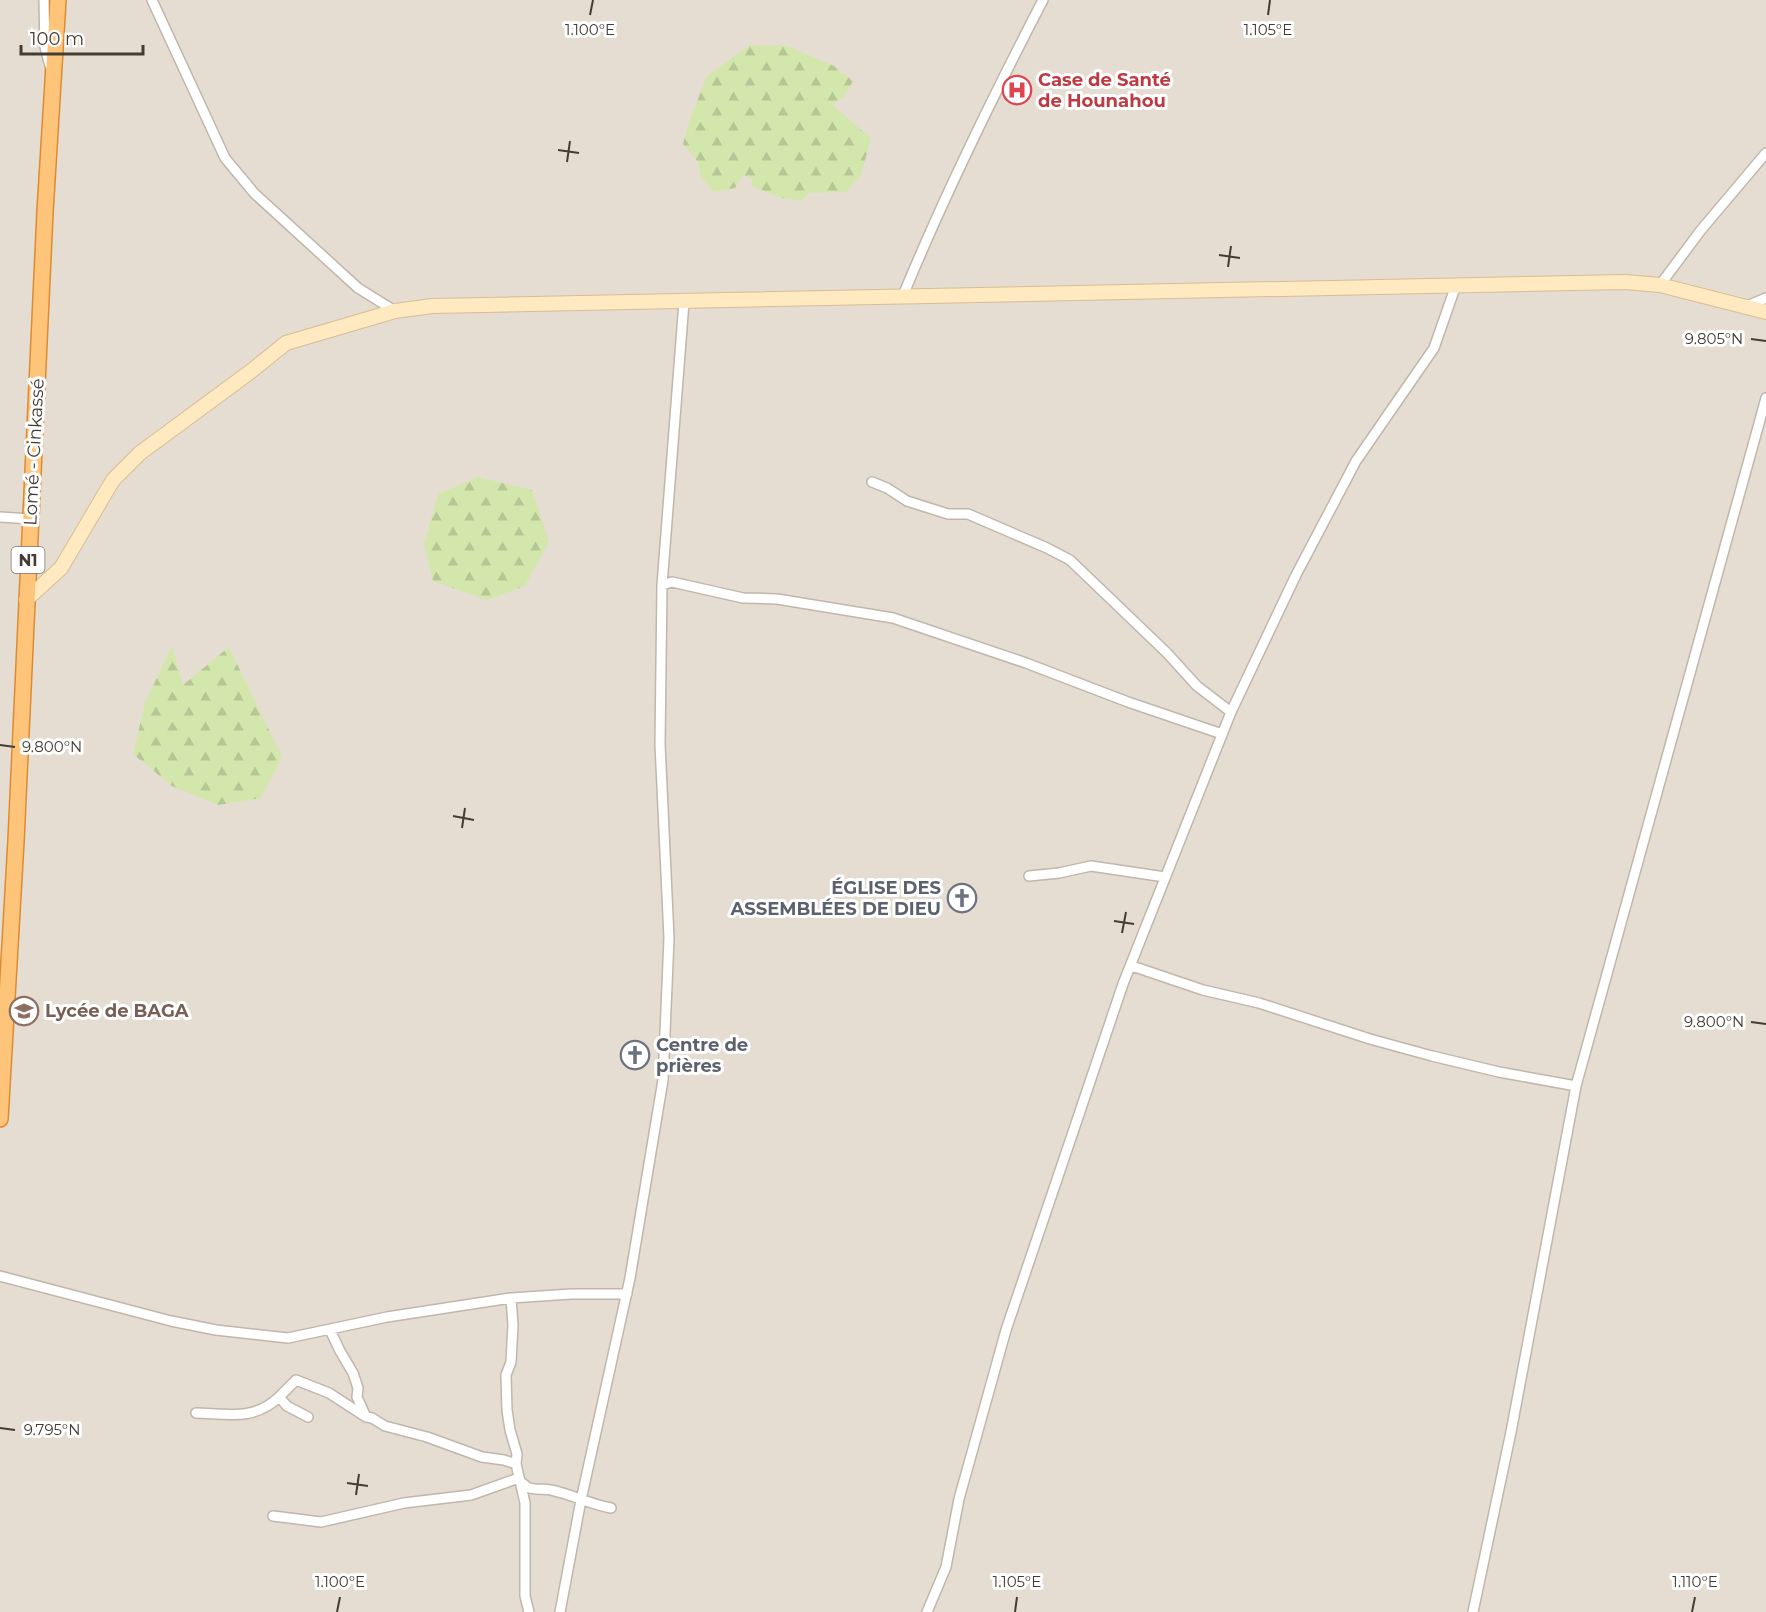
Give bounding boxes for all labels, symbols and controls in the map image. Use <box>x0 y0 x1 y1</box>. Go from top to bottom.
scale bar <box>21 18 142 56</box>
text: 1.100°E <box>565 20 615 39</box>
text: 1.105°E <box>1244 20 1292 39</box>
text: 100 m <box>30 28 84 50</box>
place label: Case de Santé de Hounahou <box>1038 69 1171 112</box>
hospital icon: Case de Santé de Hounahou <box>1001 74 1033 106</box>
text: 9.805°N <box>1685 329 1743 348</box>
street label: Lomé - Cinkassé <box>19 378 49 526</box>
road number: N1 <box>12 547 44 573</box>
text: 9.800°N <box>22 737 82 756</box>
place label: ÉGLISE DES ASSEMBLÉES DE DIEU <box>730 877 941 920</box>
church icon: ÉGLISE DES ASSEMBLÉES DE DIEU <box>946 882 978 914</box>
school or university icon: Lycée de BAGA <box>8 995 40 1027</box>
place label: Lycée de BAGA <box>45 1000 189 1022</box>
text: 9.800°N <box>1684 1012 1744 1031</box>
place label: Centre de prières <box>656 1034 748 1077</box>
church icon: Centre de prières <box>619 1039 651 1071</box>
text: 9.795°N <box>24 1420 80 1439</box>
text: 1.100°E <box>315 1572 365 1591</box>
text: 1.105°E <box>993 1572 1041 1591</box>
text: 1.110°E <box>1672 1572 1718 1591</box>

